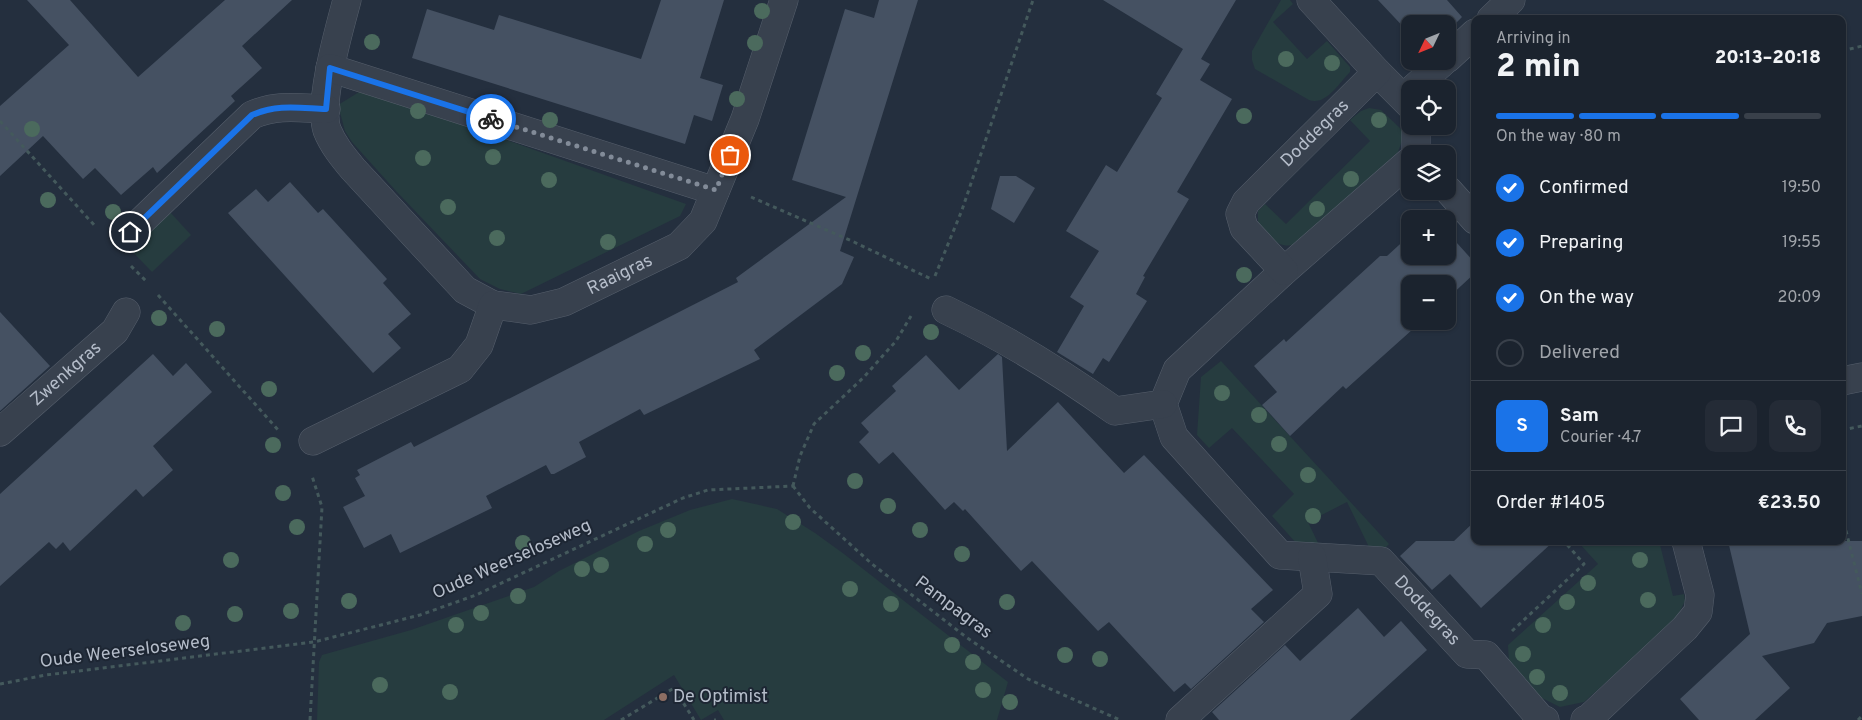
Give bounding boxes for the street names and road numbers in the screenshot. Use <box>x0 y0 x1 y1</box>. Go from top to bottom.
street label: Doddegras <box>1276 94 1354 172</box>
street label: Raaigras <box>583 249 656 301</box>
street label: Zwenkgras <box>26 336 107 411</box>
street label: Oude Weerseloseweg <box>429 515 595 605</box>
street label: Pampagras <box>910 571 996 645</box>
street label: Doddegras <box>1389 571 1465 651</box>
street label: Oude Weerseloseweg <box>39 630 211 674</box>

